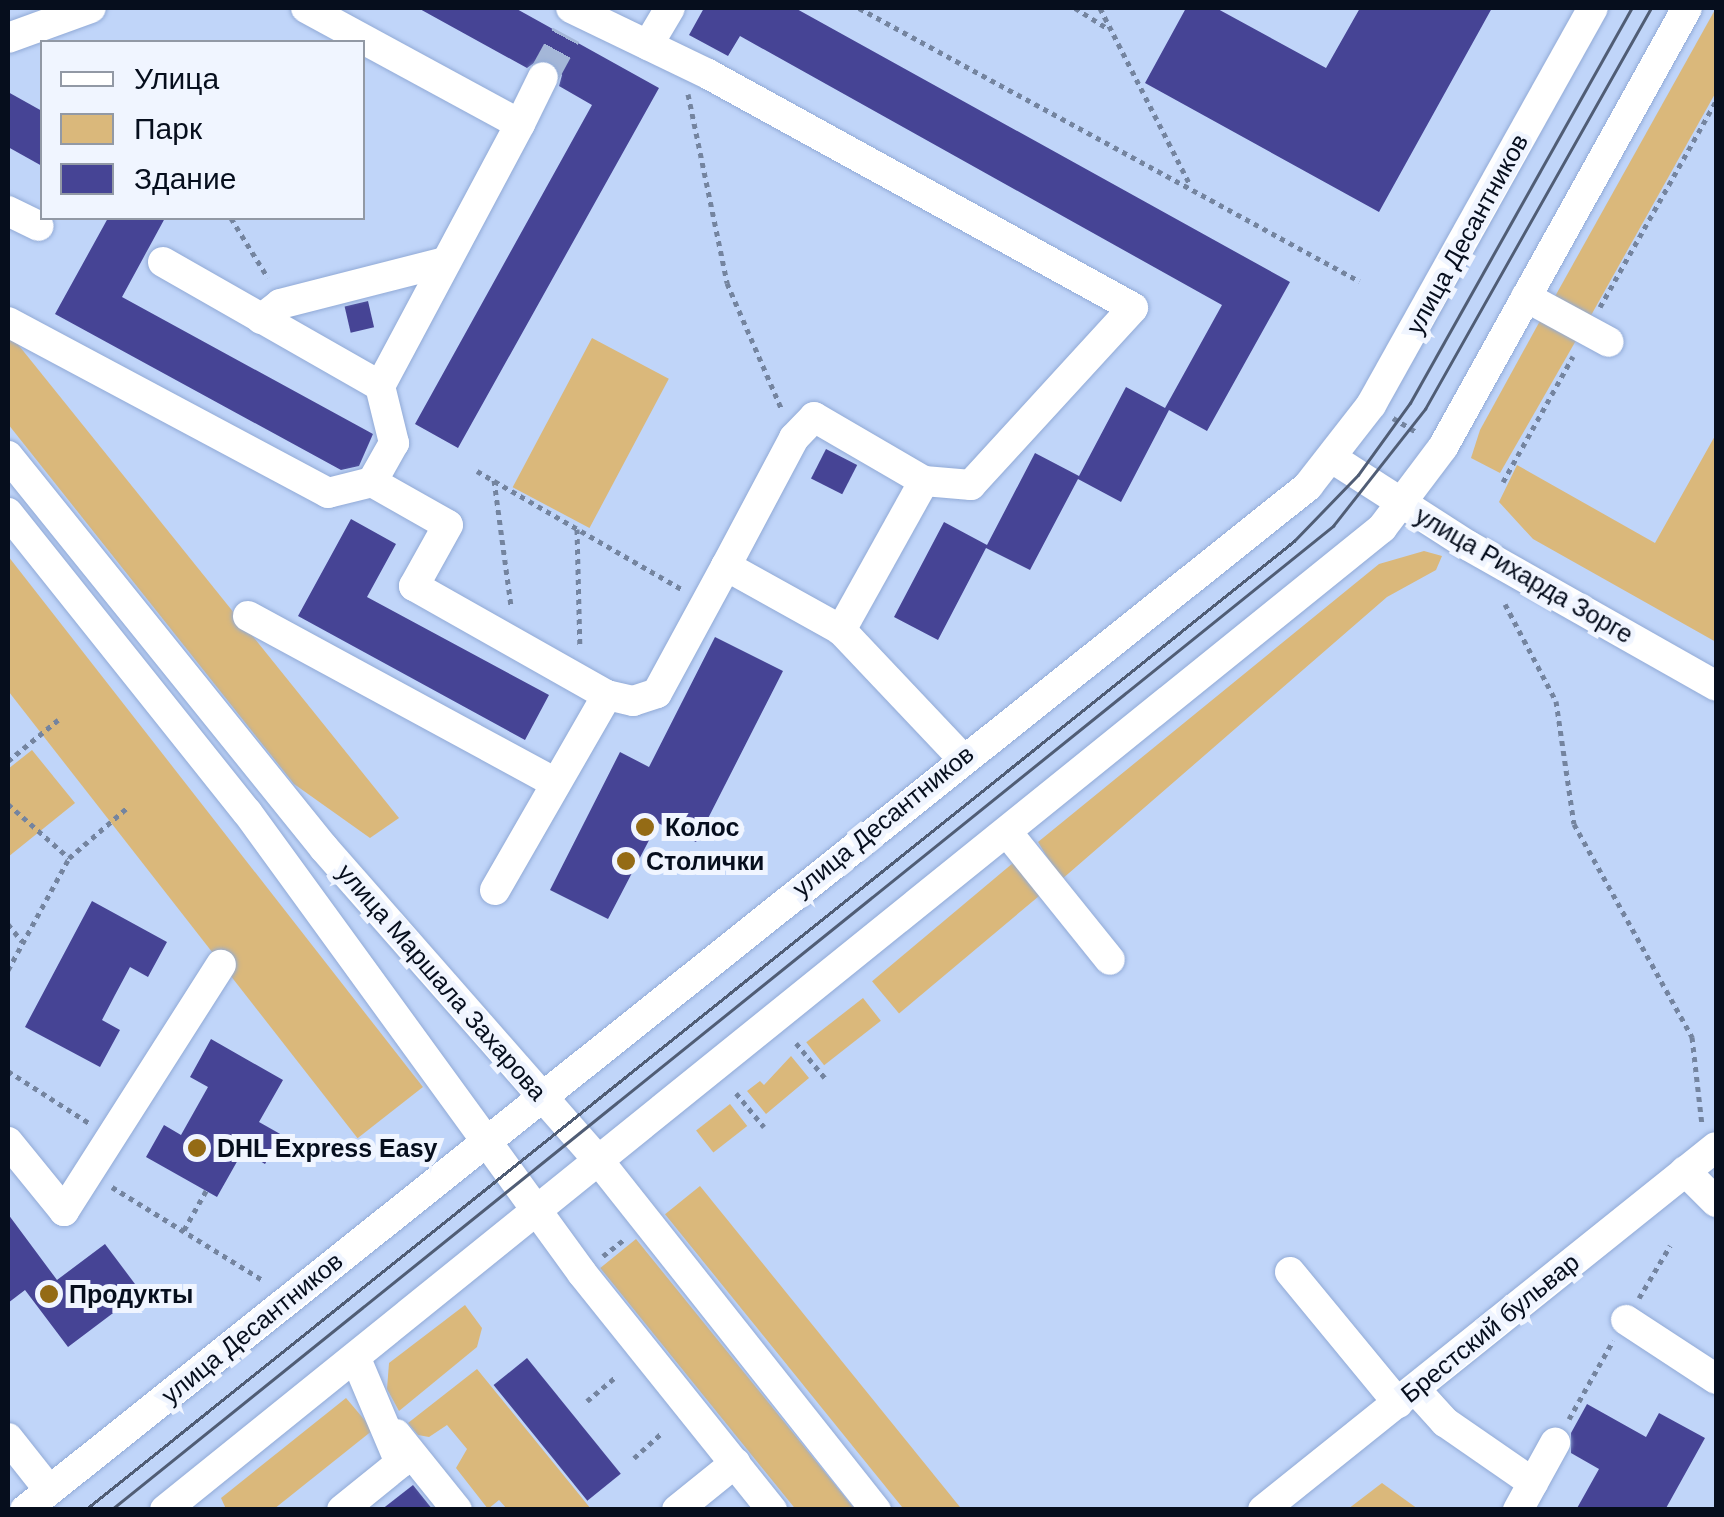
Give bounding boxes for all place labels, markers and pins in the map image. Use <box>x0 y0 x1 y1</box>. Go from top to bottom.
place label: Колос <box>665 812 739 842</box>
marker: Колос <box>634 816 656 838</box>
place label: Столички <box>646 846 764 876</box>
marker: Столички <box>615 850 637 872</box>
place label: DHL Express Easy <box>217 1133 438 1163</box>
marker: DHL Express Easy <box>186 1137 208 1159</box>
place label: Продукты <box>69 1279 193 1309</box>
marker: Продукты <box>38 1283 60 1305</box>

